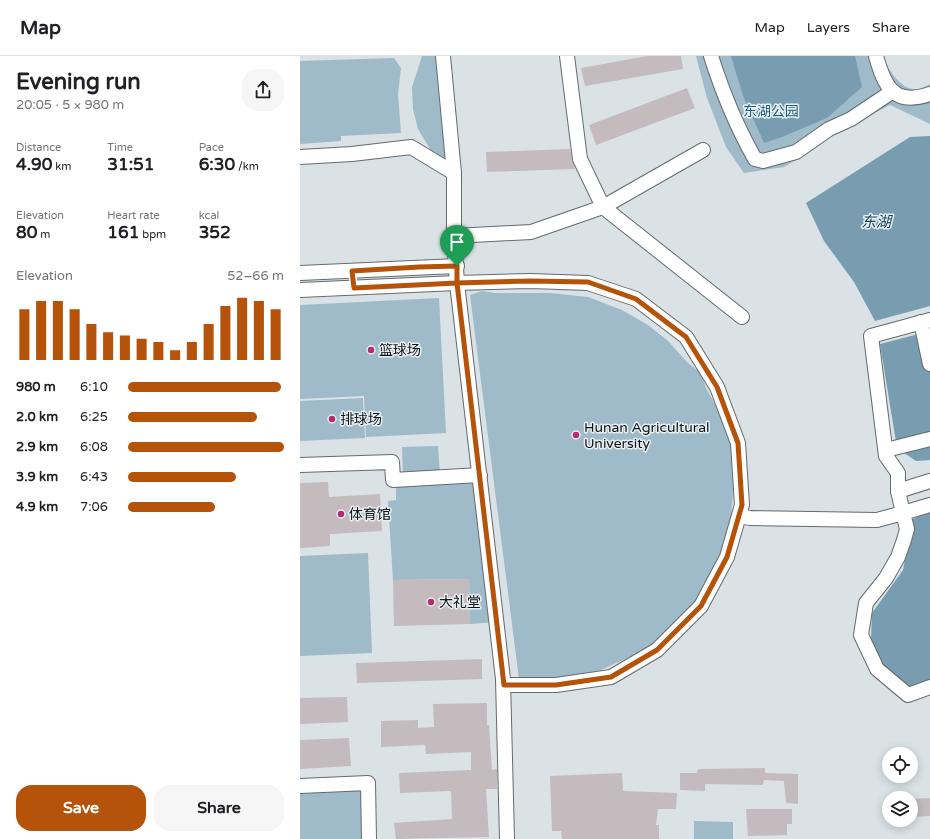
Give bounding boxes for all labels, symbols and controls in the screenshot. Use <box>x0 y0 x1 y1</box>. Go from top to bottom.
text: Map <box>20 17 61 39</box>
text: Map <box>755 19 785 36</box>
text: Layers <box>807 19 850 36</box>
text: Share <box>872 19 910 36</box>
text: Evening run <box>16 69 141 95</box>
button: share <box>242 69 284 111</box>
text: 20:05 · 5 × 980 m <box>16 97 124 113</box>
park label: 东湖公园 <box>743 103 799 120</box>
text: Distance <box>16 141 61 154</box>
text: Time <box>107 141 133 154</box>
text: Pace <box>199 141 224 154</box>
text: 4.90 <box>16 154 52 175</box>
text: 31:51 <box>107 154 154 175</box>
text: 6:30 <box>199 154 235 175</box>
text: km <box>52 160 71 173</box>
text: /km <box>235 160 259 173</box>
text: Elevation <box>16 209 64 222</box>
text: Heart rate <box>107 209 160 222</box>
text: kcal <box>199 209 219 222</box>
water label: 东湖 <box>861 213 893 231</box>
text: 80 <box>16 222 37 243</box>
text: 161 <box>107 222 139 243</box>
text: 352 <box>199 222 231 243</box>
pin <box>440 225 474 266</box>
text: m <box>37 228 50 241</box>
text: bpm <box>139 228 166 241</box>
icon: arrive <box>446 231 468 253</box>
text: Elevation <box>16 268 73 284</box>
text: 52–66 m <box>227 268 284 284</box>
place label: 篮球场 <box>379 342 421 359</box>
marker: 篮球场 <box>366 345 376 355</box>
text: 980 m <box>16 379 56 395</box>
text: 6:10 <box>80 379 108 395</box>
text: 2.0 km <box>16 409 58 425</box>
text: 6:25 <box>80 409 108 425</box>
place label: 排球场 <box>340 411 382 428</box>
marker: 排球场 <box>327 414 337 424</box>
place label: Hunan Agricultural University <box>584 419 710 452</box>
marker: Hunan Agricultural University <box>571 430 581 440</box>
text: 2.9 km <box>16 439 58 455</box>
text: 6:08 <box>80 439 108 455</box>
text: 3.9 km <box>16 469 58 485</box>
text: 6:43 <box>80 469 108 485</box>
text: 4.9 km <box>16 499 58 515</box>
text: 7:06 <box>80 499 108 515</box>
place label: 体育馆 <box>349 506 391 523</box>
marker: 体育馆 <box>336 509 346 519</box>
place label: 大礼堂 <box>439 594 481 611</box>
marker: 大礼堂 <box>426 597 436 607</box>
map controls <box>882 747 918 827</box>
button: locate <box>882 747 918 783</box>
button: Save <box>16 785 146 831</box>
button: Share <box>154 785 284 831</box>
button: layers <box>882 791 918 827</box>

